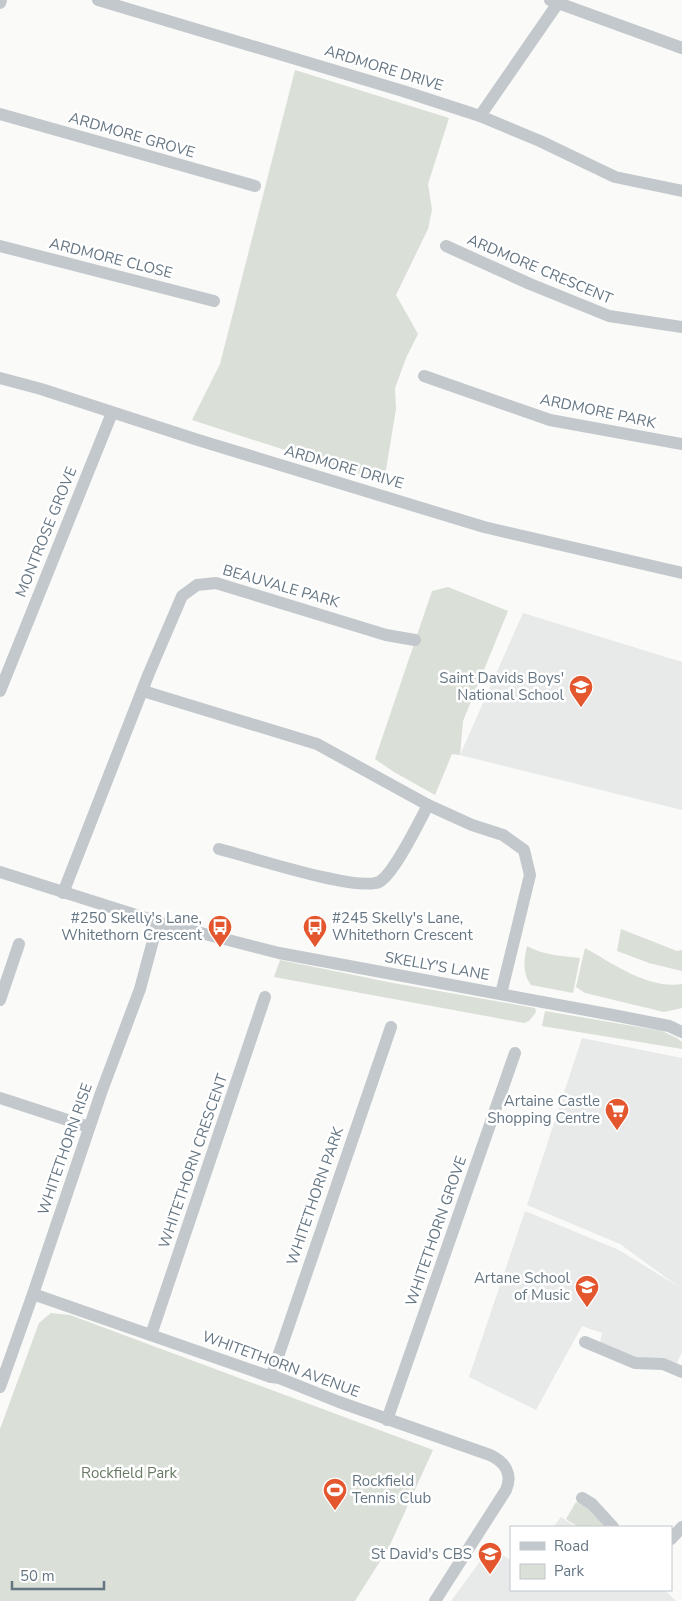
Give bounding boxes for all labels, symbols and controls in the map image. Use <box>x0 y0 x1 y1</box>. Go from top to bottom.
street label: ARDMORE DRIVE <box>322 40 446 96</box>
street label: ARDMORE GROVE <box>67 107 197 163</box>
street label: ARDMORE CRESCENT <box>464 229 616 309</box>
street label: ARDMORE CLOSE <box>47 233 175 283</box>
street label: ARDMORE PARK <box>538 389 658 433</box>
street label: ARDMORE DRIVE <box>282 440 406 494</box>
street label: MONTROSE GROVE <box>11 464 81 600</box>
street label: BEAUVALE PARK <box>220 560 342 612</box>
place label: Saint Davids Boys' National School <box>439 668 565 705</box>
school or university icon: Saint Davids Boys' National School <box>568 674 594 708</box>
place label: #250 Skelly's Lane, Whitethorn Crescent <box>61 908 203 945</box>
place label: #245 Skelly's Lane, Whitethorn Crescent <box>332 908 473 945</box>
bus stop icon: #250 Skelly's Lane, Whitethorn Crescent <box>207 914 233 948</box>
bus stop icon: #245 Skelly's Lane, Whitethorn Crescent <box>302 914 328 948</box>
street label: SKELLY'S LANE <box>383 947 491 985</box>
street label: WHITETHORN CRESCENT <box>154 1071 232 1251</box>
street label: WHITETHORN RISE <box>33 1080 97 1218</box>
place label: Artaine Castle Shopping Centre <box>487 1091 600 1128</box>
supermarket icon: Artaine Castle Shopping Centre <box>604 1097 630 1131</box>
street label: WHITETHORN PARK <box>282 1124 348 1268</box>
street label: WHITETHORN GROVE <box>401 1153 471 1309</box>
place label: Artane School of Music <box>474 1268 571 1305</box>
school or university icon: Artane School of Music <box>574 1274 600 1308</box>
street label: WHITETHORN AVENUE <box>199 1326 363 1402</box>
park label: Rockfield Park <box>81 1463 177 1483</box>
place label: Rockfield Tennis Club <box>352 1471 431 1508</box>
sports icon: Rockfield Tennis Club <box>322 1477 348 1511</box>
legend <box>510 1526 672 1591</box>
text: Road <box>554 1536 589 1556</box>
school or university icon: St David's CBS <box>477 1541 503 1575</box>
place label: St David's CBS <box>371 1544 472 1564</box>
scale bar <box>12 1558 105 1590</box>
text: Park <box>554 1561 584 1581</box>
text: 50 m <box>20 1566 55 1586</box>

